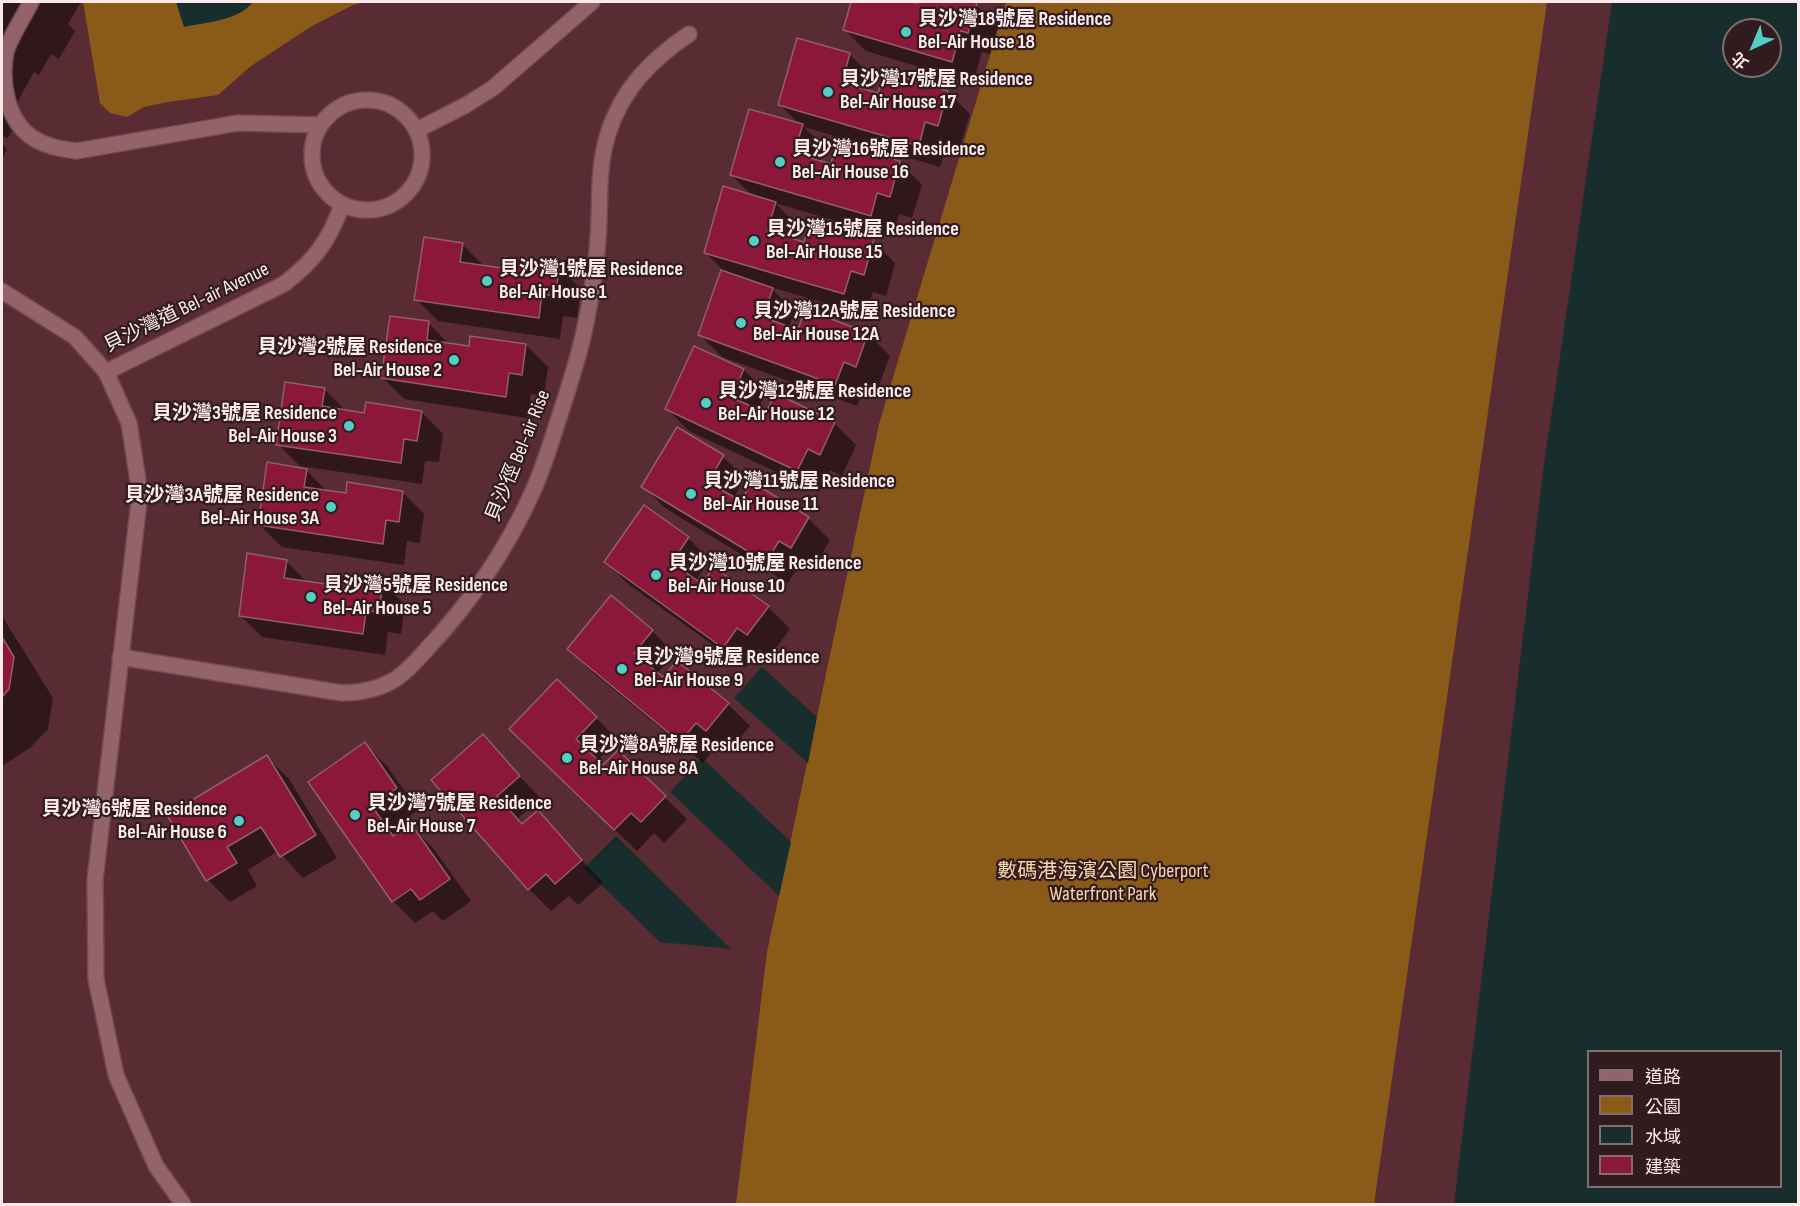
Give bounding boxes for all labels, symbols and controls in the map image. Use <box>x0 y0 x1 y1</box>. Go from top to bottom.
place label: 貝沙灣18號屋 Residence Bel-Air House 18 <box>918 8 1111 55</box>
north arrow <box>1722 18 1782 78</box>
marker: 貝沙灣18號屋 Residence Bel-Air House 18 <box>899 25 913 39</box>
text: 北 <box>1728 47 1753 72</box>
place label: 貝沙灣17號屋 Residence Bel-Air House 17 <box>840 68 1033 115</box>
marker: 貝沙灣17號屋 Residence Bel-Air House 17 <box>821 85 835 99</box>
place label: 貝沙灣16號屋 Residence Bel-Air House 16 <box>792 138 985 185</box>
marker: 貝沙灣16號屋 Residence Bel-Air House 16 <box>773 155 787 169</box>
place label: 貝沙灣15號屋 Residence Bel-Air House 15 <box>766 218 959 265</box>
marker: 貝沙灣15號屋 Residence Bel-Air House 15 <box>747 234 761 248</box>
street label: 貝沙灣道 Bel-air Avenue <box>101 258 273 358</box>
place label: 貝沙灣1號屋 Residence Bel-Air House 1 <box>499 258 683 305</box>
marker: 貝沙灣1號屋 Residence Bel-Air House 1 <box>480 274 494 288</box>
place label: 貝沙灣12A號屋 Residence Bel-Air House 12A <box>753 300 955 347</box>
marker: 貝沙灣12A號屋 Residence Bel-Air House 12A <box>734 316 748 330</box>
place label: 貝沙灣2號屋 Residence Bel-Air House 2 <box>257 336 442 383</box>
marker: 貝沙灣2號屋 Residence Bel-Air House 2 <box>447 353 461 367</box>
place label: 貝沙灣12號屋 Residence Bel-Air House 12 <box>718 380 911 427</box>
street label: 貝沙徑 Bel-air Rise <box>482 387 556 525</box>
marker: 貝沙灣12號屋 Residence Bel-Air House 12 <box>699 396 713 410</box>
place label: 貝沙灣3號屋 Residence Bel-Air House 3 <box>152 402 337 449</box>
marker: 貝沙灣3號屋 Residence Bel-Air House 3 <box>342 419 356 433</box>
place label: 貝沙灣11號屋 Residence Bel-Air House 11 <box>703 470 895 517</box>
place label: 貝沙灣3A號屋 Residence Bel-Air House 3A <box>124 484 319 531</box>
marker: 貝沙灣11號屋 Residence Bel-Air House 11 <box>684 487 698 501</box>
marker: 貝沙灣3A號屋 Residence Bel-Air House 3A <box>324 500 338 514</box>
place label: 貝沙灣10號屋 Residence Bel-Air House 10 <box>668 552 861 599</box>
marker: 貝沙灣10號屋 Residence Bel-Air House 10 <box>649 568 663 582</box>
place label: 貝沙灣5號屋 Residence Bel-Air House 5 <box>323 574 508 621</box>
marker: 貝沙灣5號屋 Residence Bel-Air House 5 <box>304 590 318 604</box>
place label: 貝沙灣9號屋 Residence Bel-Air House 9 <box>634 646 820 693</box>
marker: 貝沙灣9號屋 Residence Bel-Air House 9 <box>615 662 629 676</box>
place label: 貝沙灣8A號屋 Residence Bel-Air House 8A <box>579 734 774 781</box>
marker: 貝沙灣8A號屋 Residence Bel-Air House 8A <box>560 751 574 765</box>
place label: 貝沙灣7號屋 Residence Bel-Air House 7 <box>367 792 552 839</box>
place label: 貝沙灣6號屋 Residence Bel-Air House 6 <box>41 798 227 845</box>
marker: 貝沙灣7號屋 Residence Bel-Air House 7 <box>348 808 362 822</box>
marker: 貝沙灣6號屋 Residence Bel-Air House 6 <box>232 814 246 828</box>
park label: 數碼港海濱公園 Cyberport Waterfront Park <box>997 860 1209 907</box>
legend <box>1587 1050 1782 1188</box>
text: 道路 <box>1645 1067 1681 1088</box>
text: 公園 <box>1645 1097 1681 1118</box>
text: 水域 <box>1645 1127 1681 1148</box>
text: 建築 <box>1645 1157 1681 1178</box>

